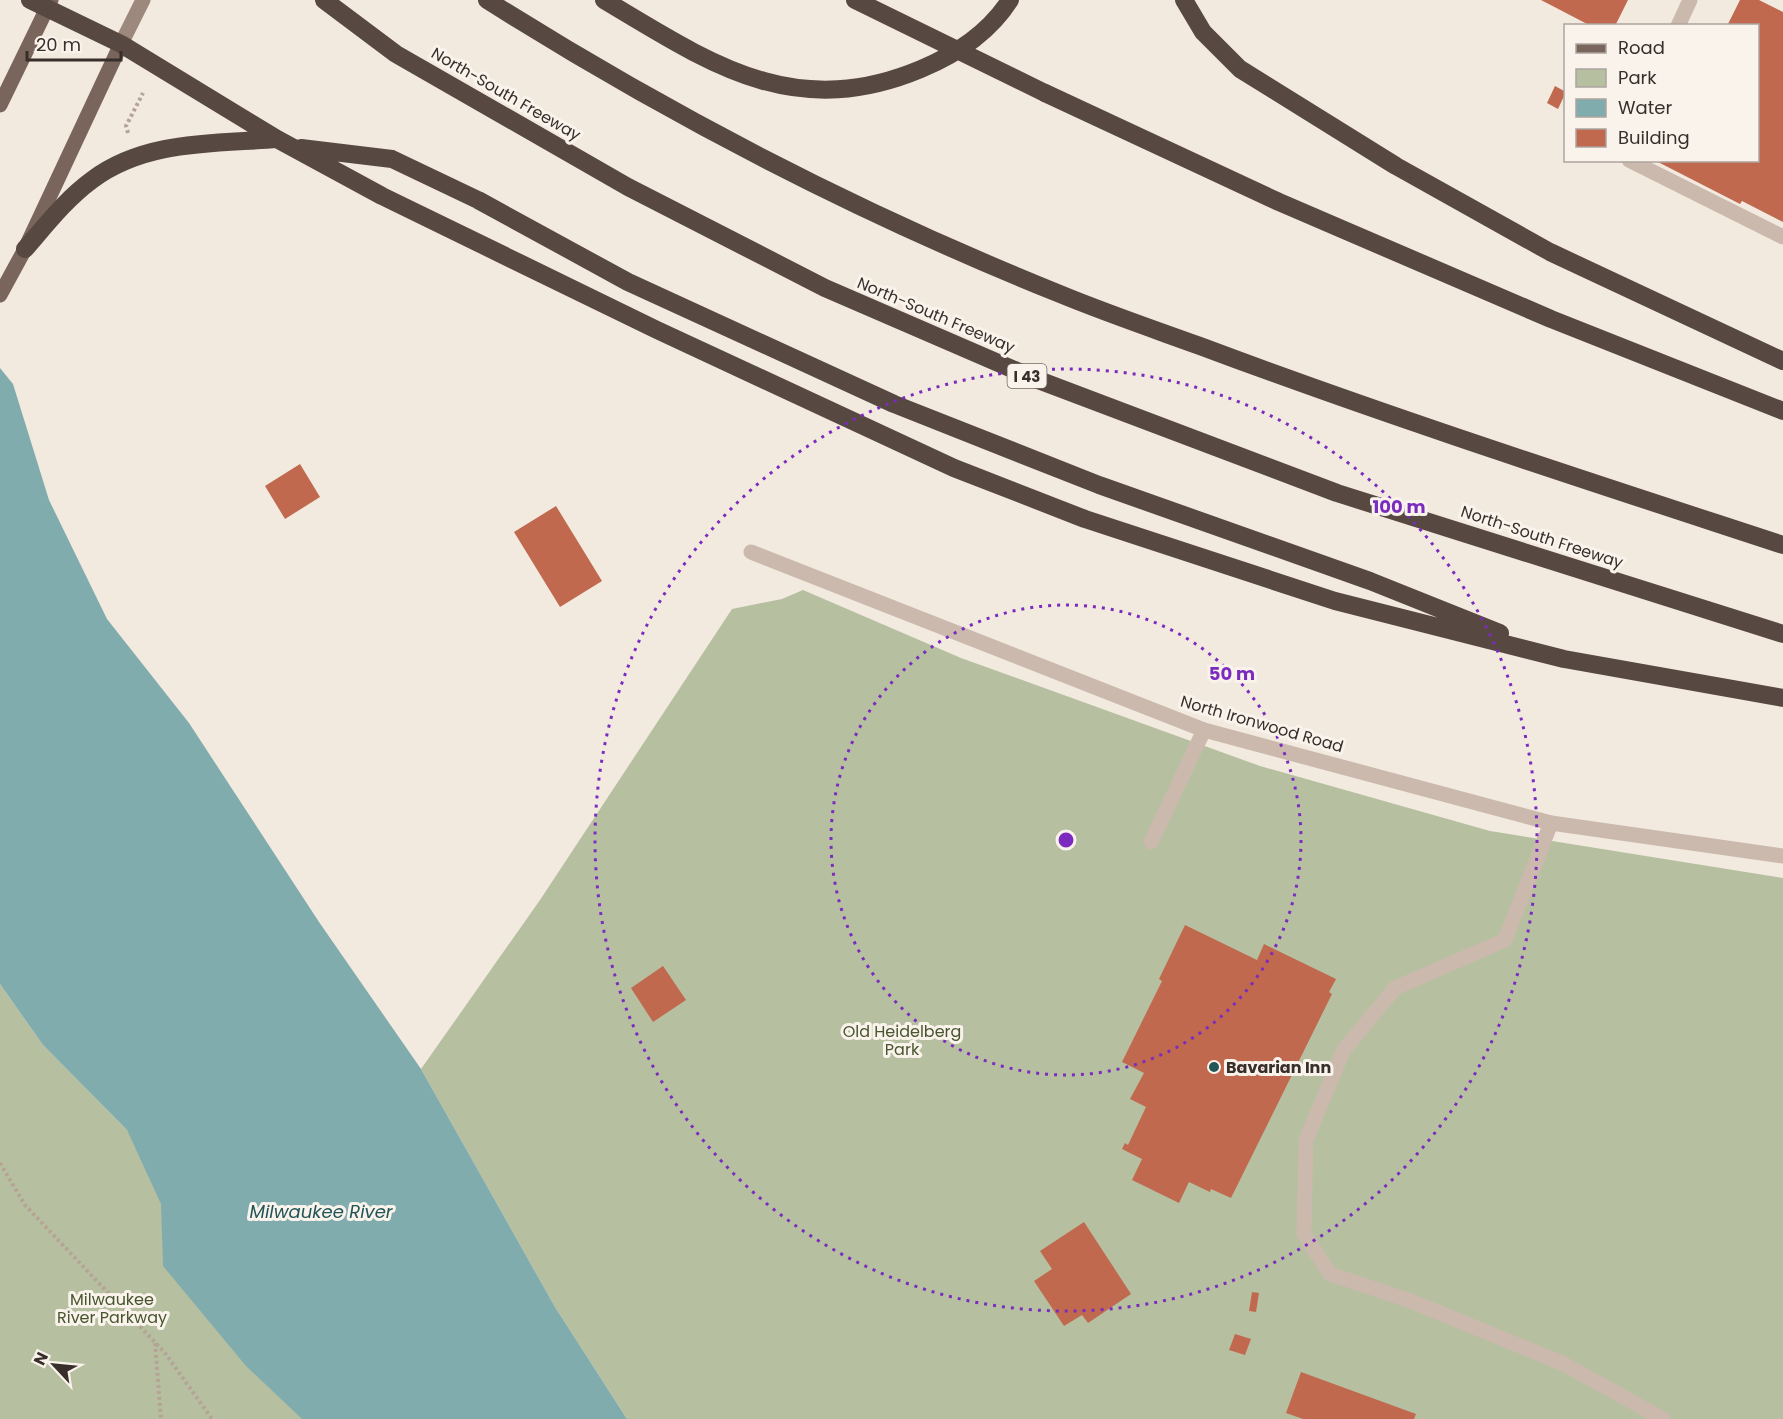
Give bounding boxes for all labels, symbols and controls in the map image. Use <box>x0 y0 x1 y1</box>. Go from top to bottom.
scale bar <box>27 24 122 62</box>
legend <box>1564 24 1759 162</box>
text: 20 m <box>36 32 81 57</box>
text: Road <box>1618 35 1665 60</box>
street label: North-South Freeway <box>427 42 585 146</box>
text: Park <box>1618 65 1657 90</box>
text: Water <box>1618 95 1672 120</box>
text: Building <box>1618 125 1690 150</box>
street label: North-South Freeway <box>854 271 1018 359</box>
road number: I 43 <box>1008 364 1046 388</box>
text: 100 m <box>1372 494 1426 519</box>
street label: North-South Freeway <box>1458 500 1626 574</box>
text: 50 m <box>1209 661 1255 686</box>
street label: North Ironwood Road <box>1178 690 1346 758</box>
centre of rings <box>1056 830 1076 850</box>
park label: Old Heidelberg Park <box>843 1020 961 1061</box>
place label: Bavarian Inn <box>1226 1056 1331 1079</box>
marker: Bavarian Inn <box>1207 1060 1221 1074</box>
water label: Milwaukee River <box>249 1199 394 1224</box>
park label: Milwaukee River Parkway <box>57 1288 167 1329</box>
north arrow <box>24 1335 84 1395</box>
text: N <box>28 1348 54 1369</box>

